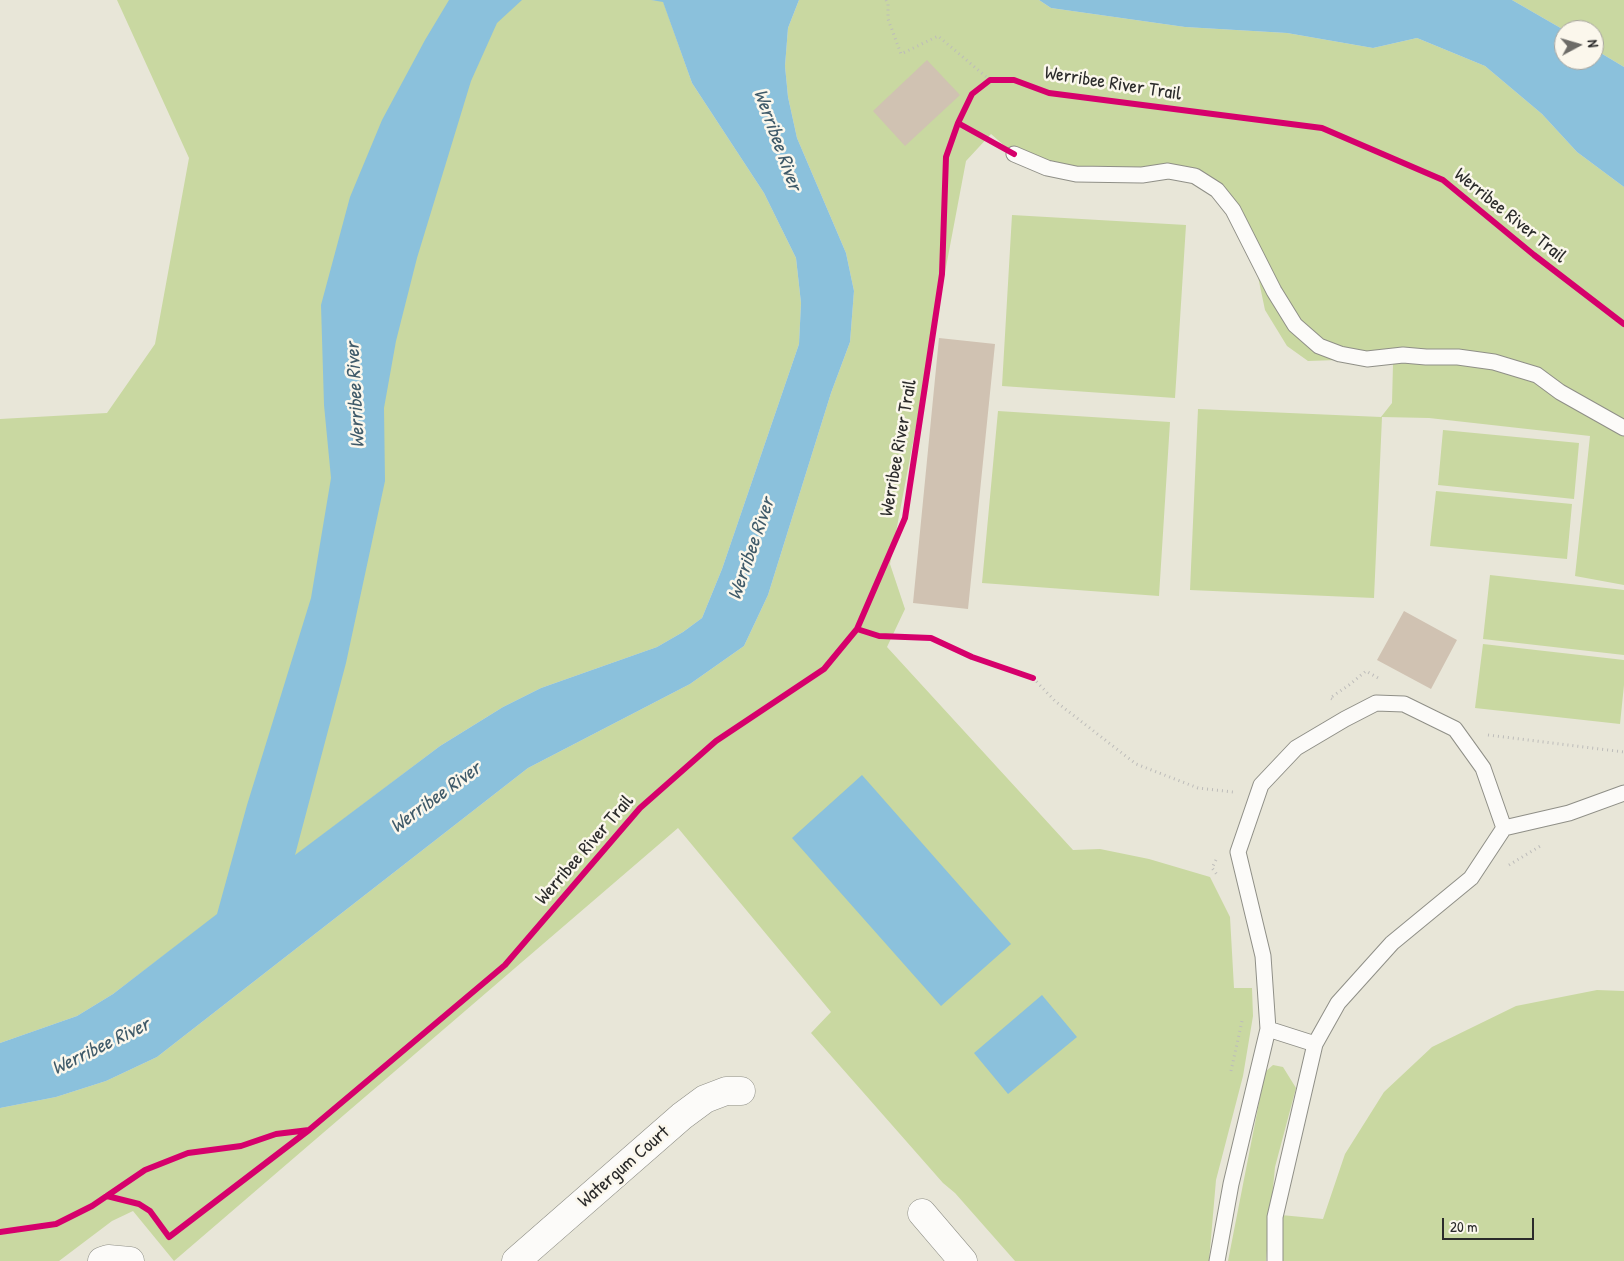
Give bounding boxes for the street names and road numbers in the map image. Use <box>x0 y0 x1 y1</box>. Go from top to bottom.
street label: Werribee River Trail <box>1043 62 1183 106</box>
street label: Werribee River Trail <box>1449 164 1571 268</box>
street label: Werribee River Trail <box>876 378 922 518</box>
street label: Werribee River Trail <box>531 790 639 910</box>
street label: Watergum Court <box>574 1121 674 1213</box>

